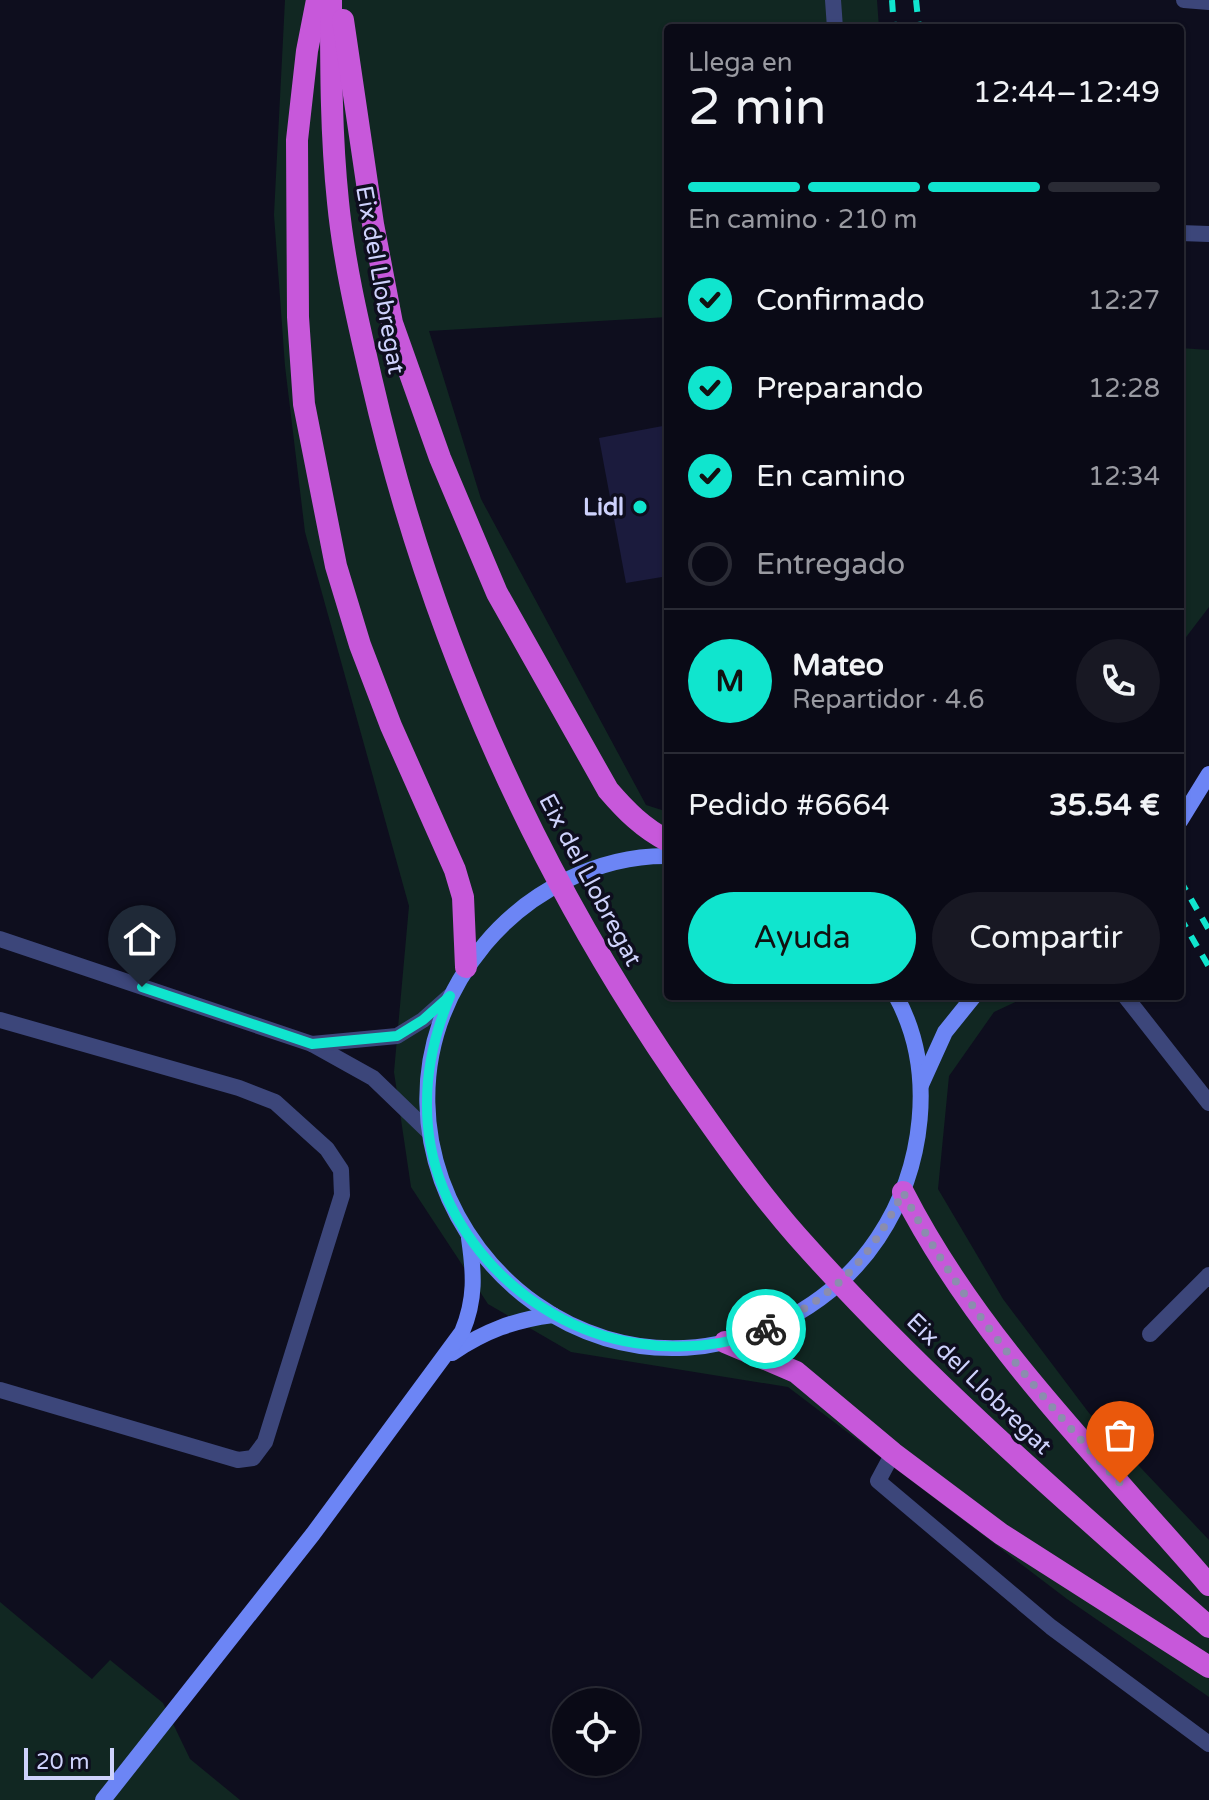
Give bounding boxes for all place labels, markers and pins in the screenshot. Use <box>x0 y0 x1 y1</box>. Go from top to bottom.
place label: Lidl <box>583 493 624 522</box>
marker: Lidl <box>631 498 649 516</box>
pin <box>108 905 176 987</box>
pin <box>1086 1401 1154 1483</box>

